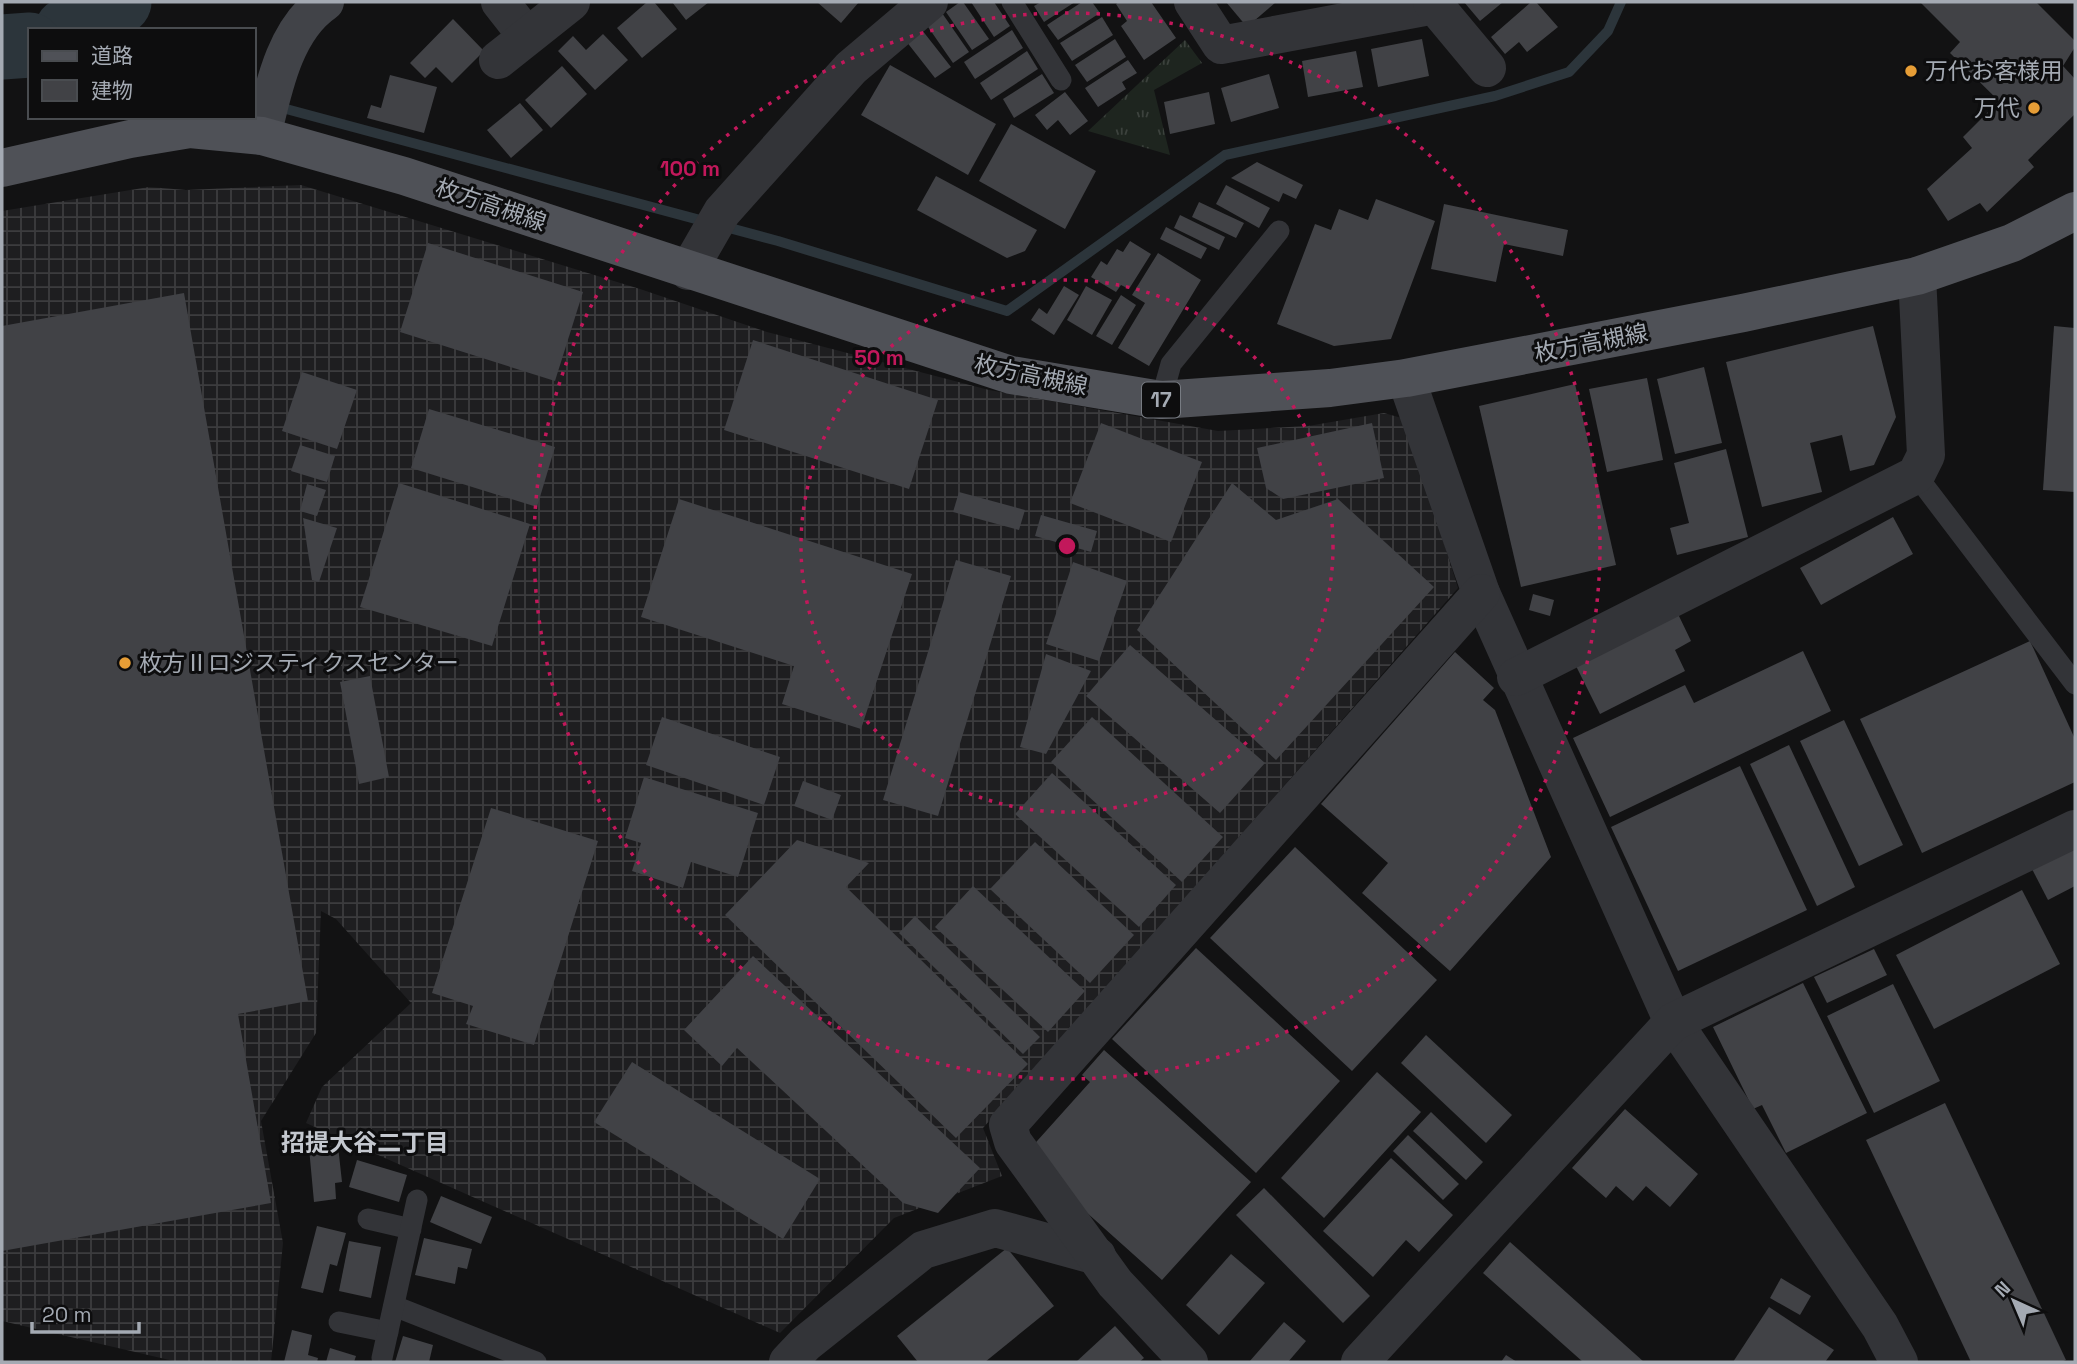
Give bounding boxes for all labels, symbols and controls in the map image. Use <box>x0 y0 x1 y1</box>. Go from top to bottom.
legend <box>28 28 256 119</box>
text: 道路 <box>91 42 133 69</box>
place label: 万代お客様用 <box>1925 56 2063 86</box>
marker: 万代お客様用 <box>1903 63 1919 79</box>
text: 建物 <box>91 77 133 104</box>
place label: 万代 <box>1974 93 2020 123</box>
marker: 万代 <box>2026 100 2042 116</box>
text: 100 m <box>660 155 720 182</box>
street label: 枚方高槻線 <box>432 172 550 238</box>
street label: 枚方高槻線 <box>1532 317 1650 369</box>
text: 50 m <box>854 344 904 371</box>
street label: 枚方高槻線 <box>972 348 1090 402</box>
road number: 17 <box>1142 382 1180 418</box>
centre of rings <box>1055 534 1079 558</box>
place label: 枚方Ⅱロジスティクスセンター <box>139 648 459 678</box>
marker: 枚方Ⅱロジスティクスセンター <box>117 655 133 671</box>
district label: 招提大谷二丁目 <box>281 1127 449 1158</box>
north arrow <box>1979 1266 2049 1336</box>
text: N <box>1989 1276 2016 1303</box>
scale bar <box>32 1290 138 1334</box>
text: 20 m <box>42 1301 92 1328</box>

